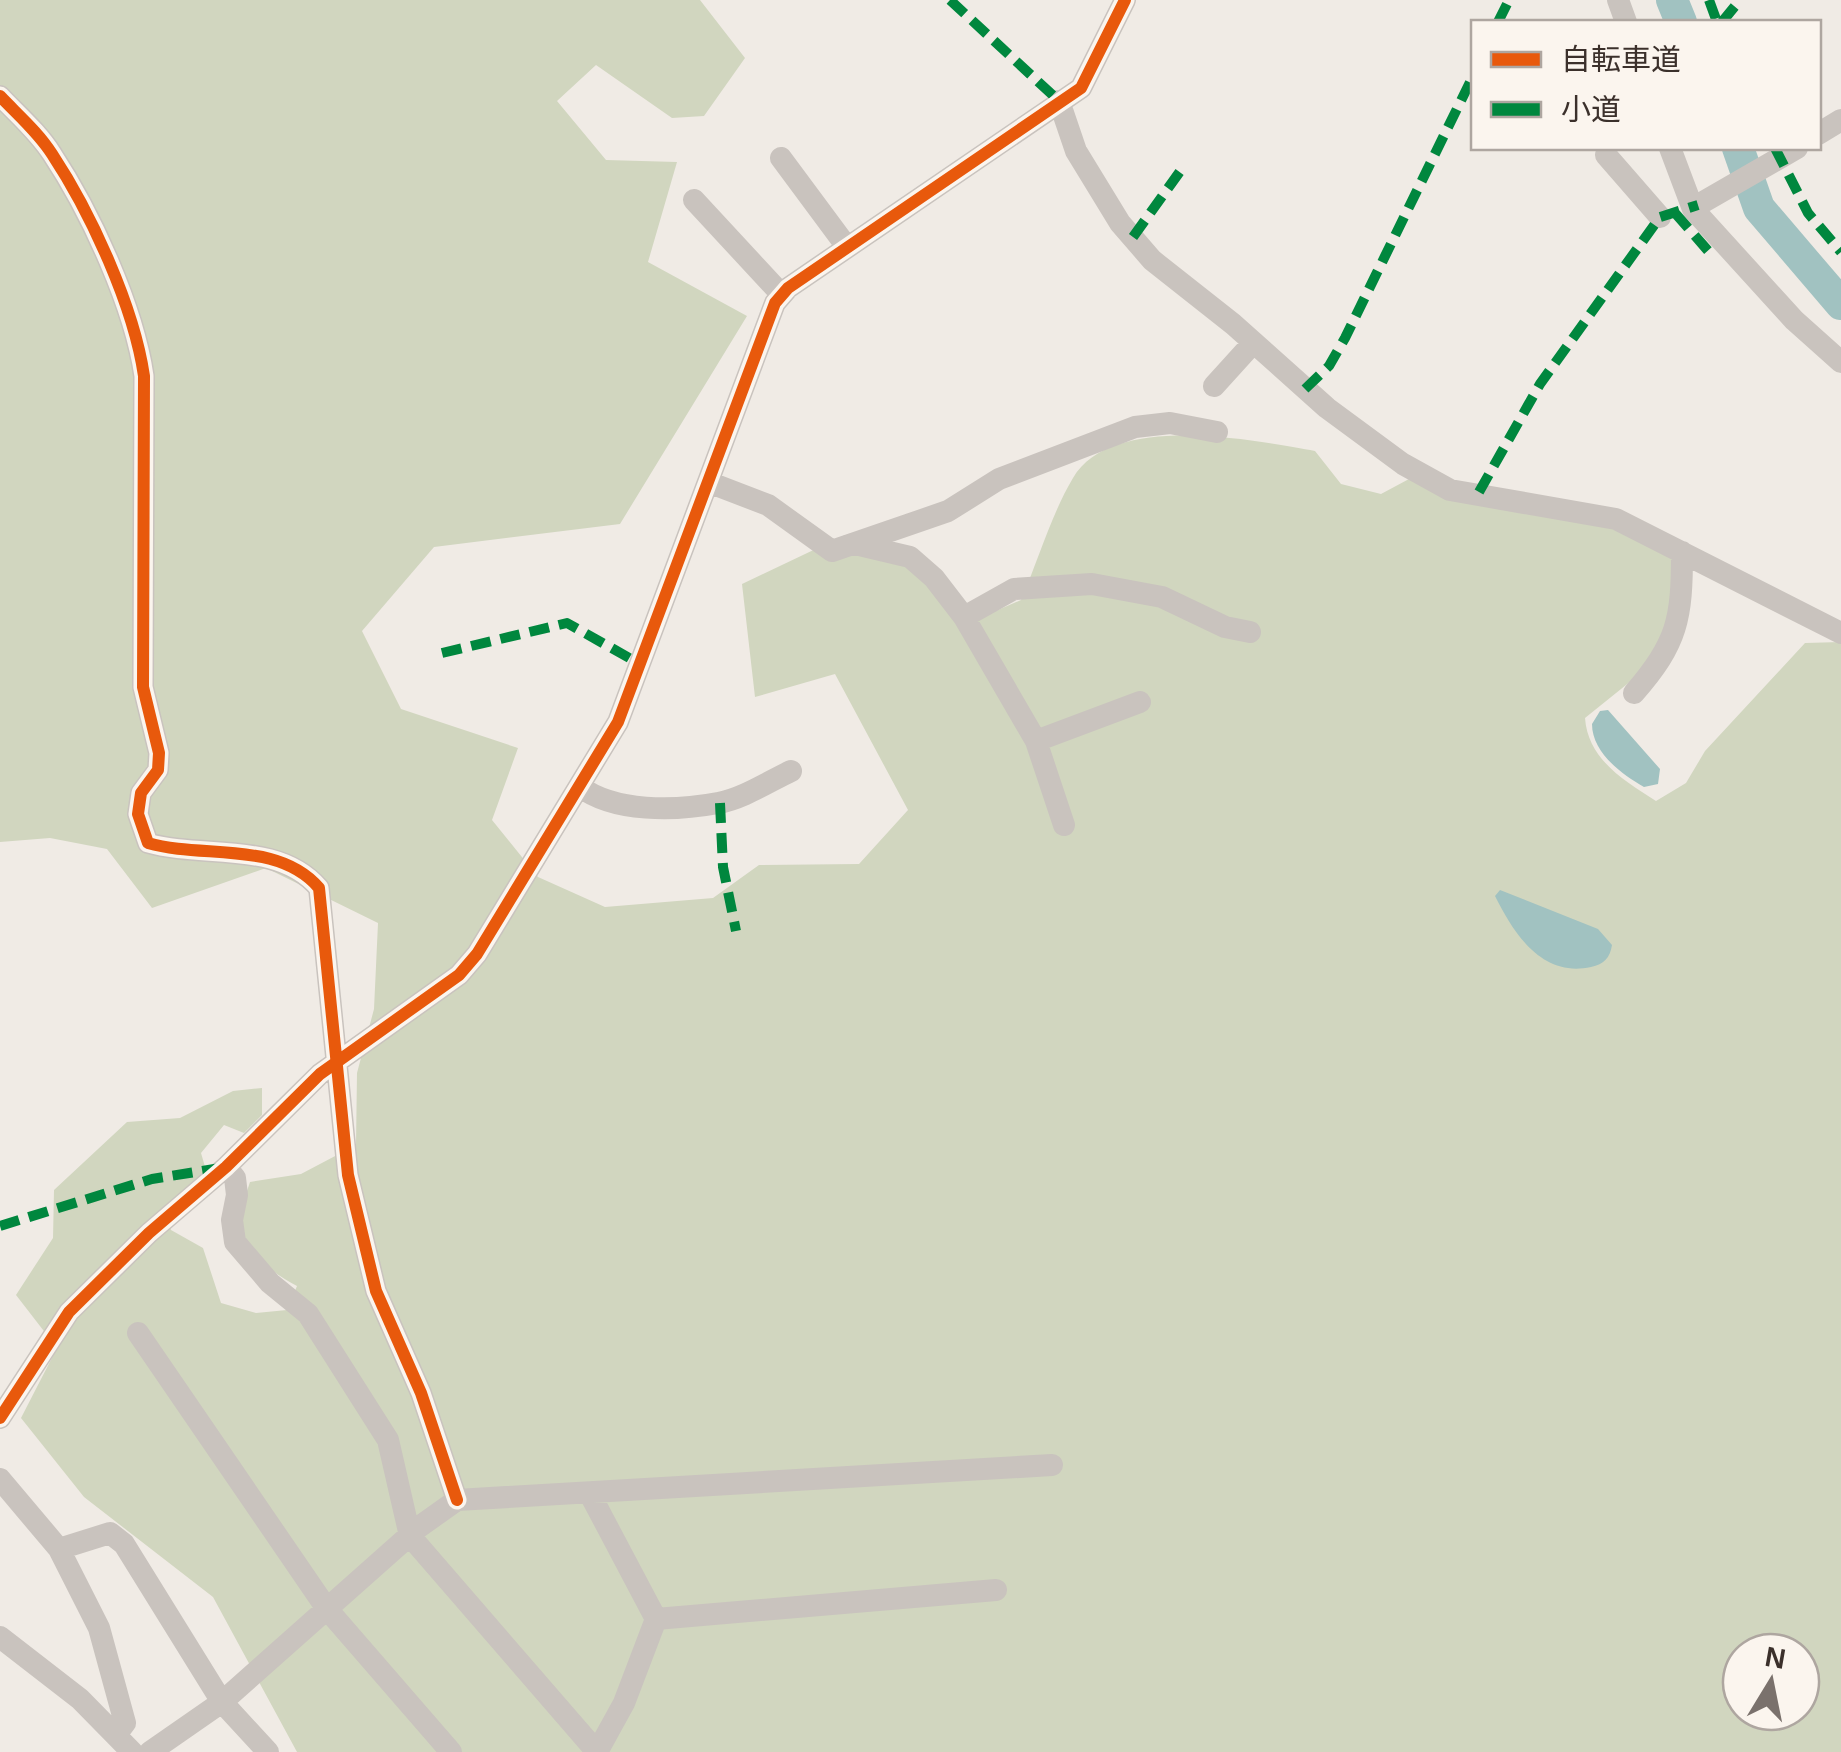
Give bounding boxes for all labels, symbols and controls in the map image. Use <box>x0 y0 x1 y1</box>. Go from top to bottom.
legend <box>1471 20 1821 150</box>
text: 自転車道 <box>1561 43 1681 76</box>
text: 小道 <box>1561 93 1621 126</box>
north arrow <box>1721 1632 1821 1732</box>
text: N <box>1763 1641 1788 1675</box>

